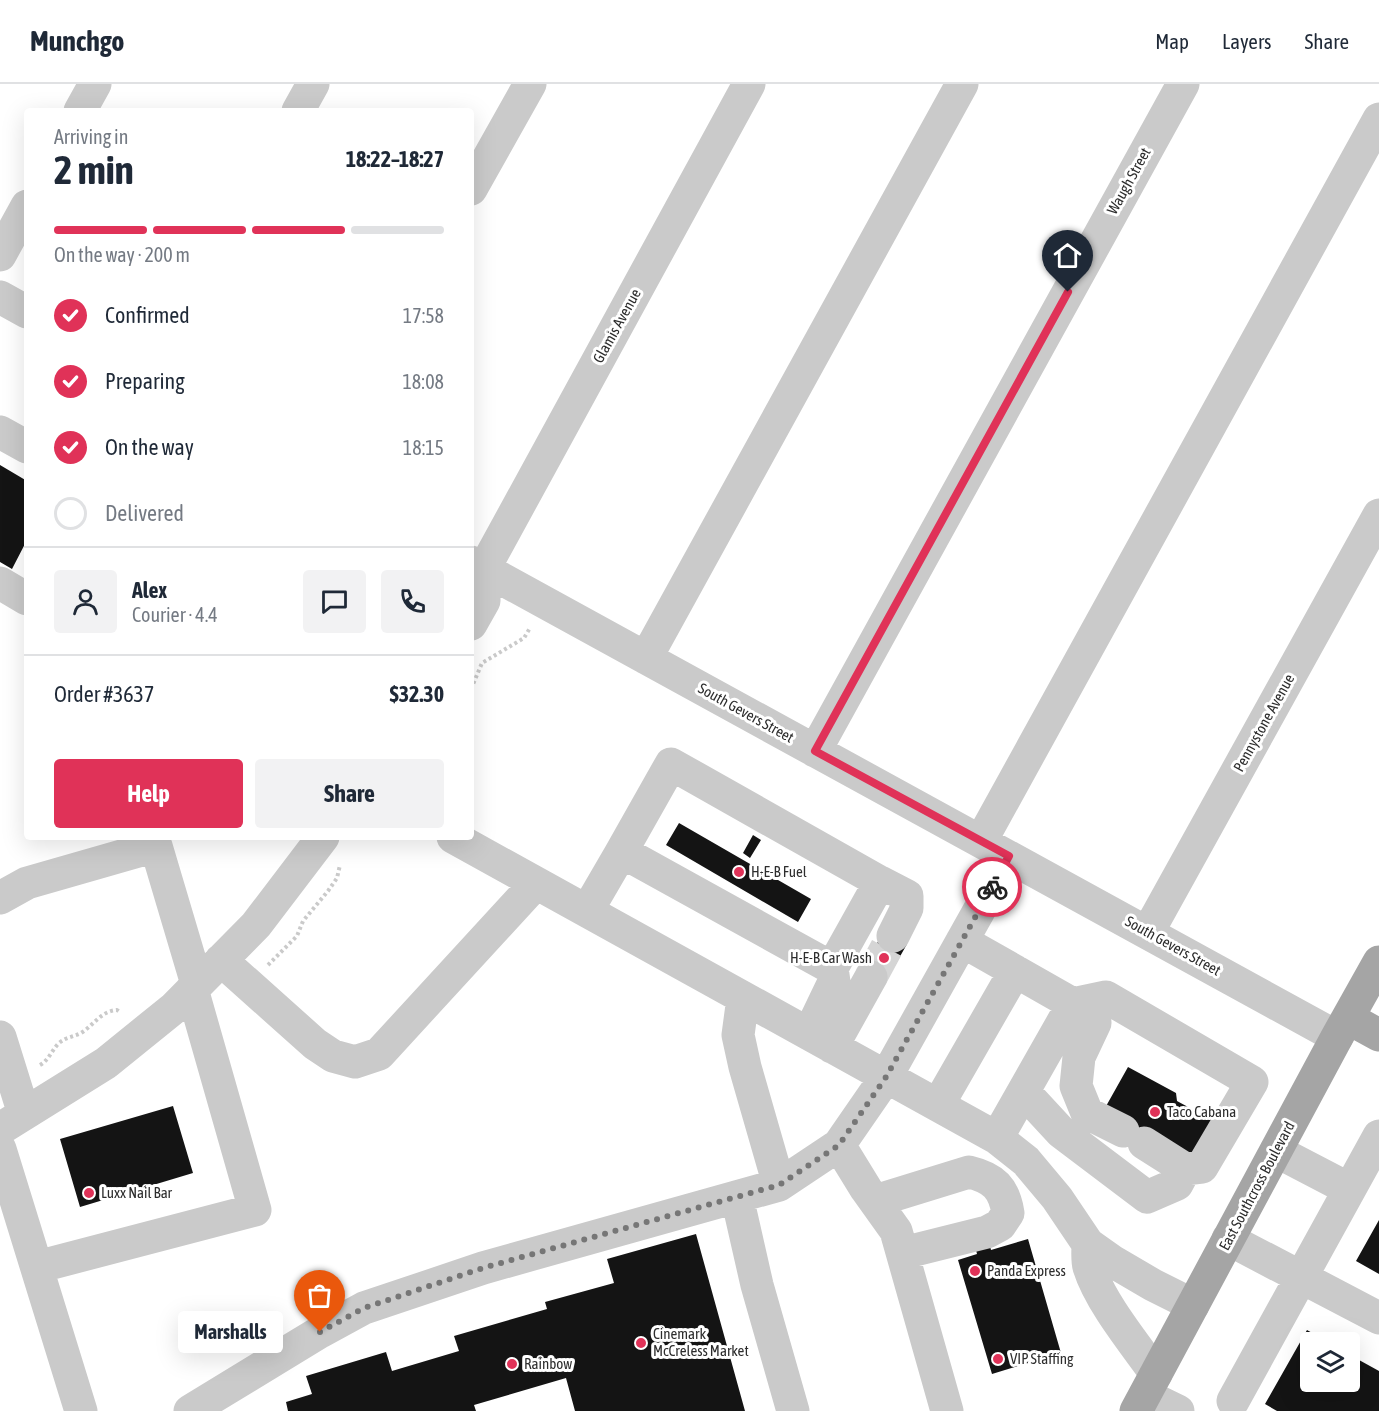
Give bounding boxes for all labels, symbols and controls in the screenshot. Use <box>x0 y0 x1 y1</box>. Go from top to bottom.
text: Munchgo <box>30 25 124 57</box>
text: Map <box>1155 29 1189 53</box>
text: Layers <box>1222 29 1272 53</box>
text: Share <box>1305 29 1349 53</box>
text: Arriving in <box>54 125 128 148</box>
street label: Waugh Street <box>1103 145 1154 217</box>
text: 18:22–18:27 <box>346 146 444 172</box>
text: 2 min <box>54 148 134 192</box>
pin <box>1042 230 1093 292</box>
icon: home <box>1051 239 1084 272</box>
text: On the way · 200 m <box>54 243 190 266</box>
street label: Glamis Avenue <box>589 286 644 366</box>
icon: check <box>54 299 87 332</box>
text: Confirmed <box>105 302 190 328</box>
text: 17:58 <box>403 304 444 327</box>
icon: check <box>54 365 87 398</box>
text: Preparing <box>105 368 185 394</box>
text: 18:08 <box>402 370 444 393</box>
icon: check <box>54 431 87 464</box>
text: On the way <box>105 434 194 460</box>
text: 18:15 <box>403 436 444 459</box>
text: Delivered <box>105 500 184 526</box>
button: person <box>54 570 117 633</box>
button: chat <box>303 570 366 633</box>
button: phone <box>381 570 444 633</box>
text: Alex <box>132 577 167 603</box>
text: Courier · 4.4 <box>132 603 218 626</box>
street label: Pennystone Avenue <box>1230 671 1297 775</box>
street label: South Gevers Street <box>696 679 797 746</box>
text: Order #3637 <box>54 681 154 707</box>
text: $32.30 <box>389 681 444 707</box>
button: Help <box>54 759 243 828</box>
button: Share <box>255 759 444 828</box>
courier <box>962 857 1022 917</box>
place label: H-E-B Fuel <box>751 863 807 880</box>
marker: H-E-B Fuel <box>732 865 746 879</box>
icon: bike <box>976 871 1009 904</box>
street label: South Gevers Street <box>1123 912 1224 979</box>
place label: H-E-B Car Wash <box>790 949 872 966</box>
marker: H-E-B Car Wash <box>877 951 891 965</box>
place label: Taco Cabana <box>1167 1103 1236 1120</box>
marker: Taco Cabana <box>1148 1105 1162 1119</box>
street label: East Southcross Boulevard <box>1215 1118 1298 1253</box>
place label: Luxx Nail Bar <box>101 1184 173 1201</box>
marker: Luxx Nail Bar <box>82 1186 96 1200</box>
place label: Panda Express <box>987 1262 1066 1279</box>
marker: Panda Express <box>968 1264 982 1278</box>
pin <box>294 1270 345 1332</box>
icon: bag <box>303 1279 336 1312</box>
callout: Marshalls <box>179 1311 284 1353</box>
text: Marshalls <box>194 1320 267 1343</box>
place label: Cinemark McCreless Market <box>653 1325 749 1359</box>
map controls <box>1300 1332 1360 1392</box>
button: layers <box>1300 1332 1360 1392</box>
marker: Cinemark McCreless Market <box>634 1336 648 1350</box>
place label: VIP Staffing <box>1010 1350 1074 1367</box>
marker: VIP Staffing <box>991 1352 1005 1366</box>
place label: Rainbow <box>524 1355 572 1372</box>
marker: Rainbow <box>505 1357 519 1371</box>

